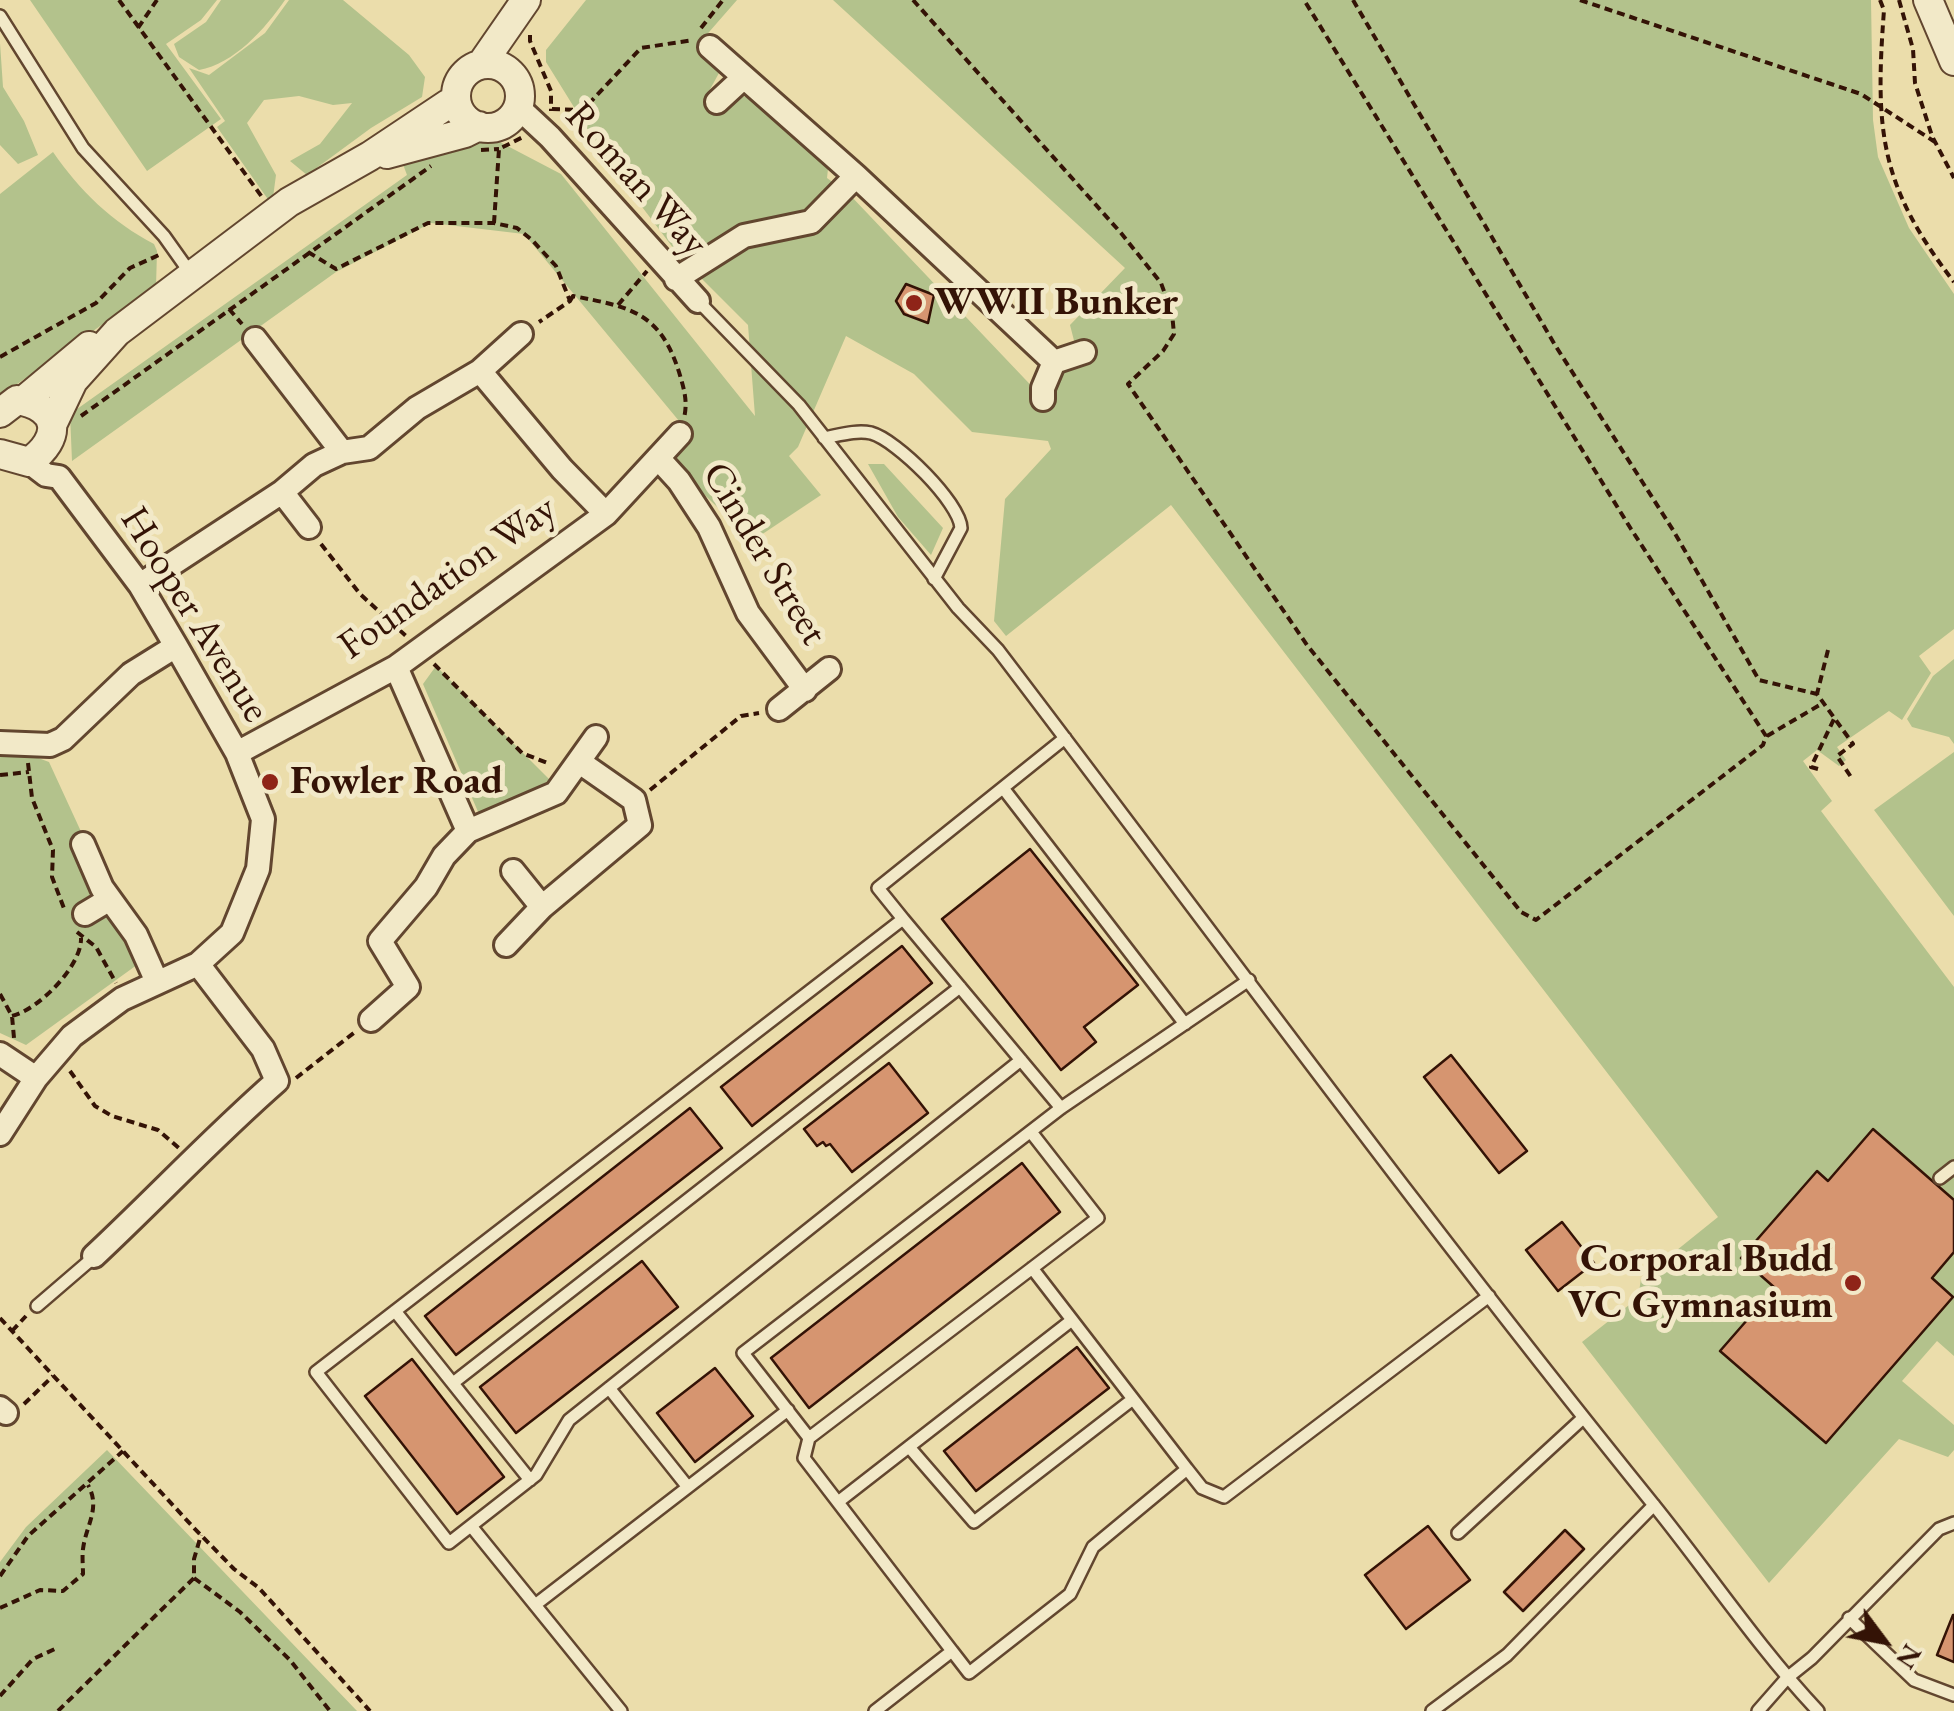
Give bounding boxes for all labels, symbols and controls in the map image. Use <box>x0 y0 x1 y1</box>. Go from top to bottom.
street label: Roman Way <box>555 93 717 267</box>
place label: WWII Bunker <box>934 279 1178 327</box>
marker: WWII Bunker <box>903 292 925 314</box>
street label: Cinder Street <box>691 454 837 654</box>
street label: Foundation Way <box>330 485 566 671</box>
street label: Hooper Avenue <box>109 499 279 731</box>
place label: Fowler Road <box>290 758 503 806</box>
marker: Fowler Road <box>259 771 281 793</box>
place label: Corporal Budd VC Gymnasium <box>1568 1236 1833 1330</box>
marker: Corporal Budd VC Gymnasium <box>1842 1272 1864 1294</box>
north arrow <box>1834 1591 1934 1691</box>
text: N <box>1888 1638 1931 1676</box>

